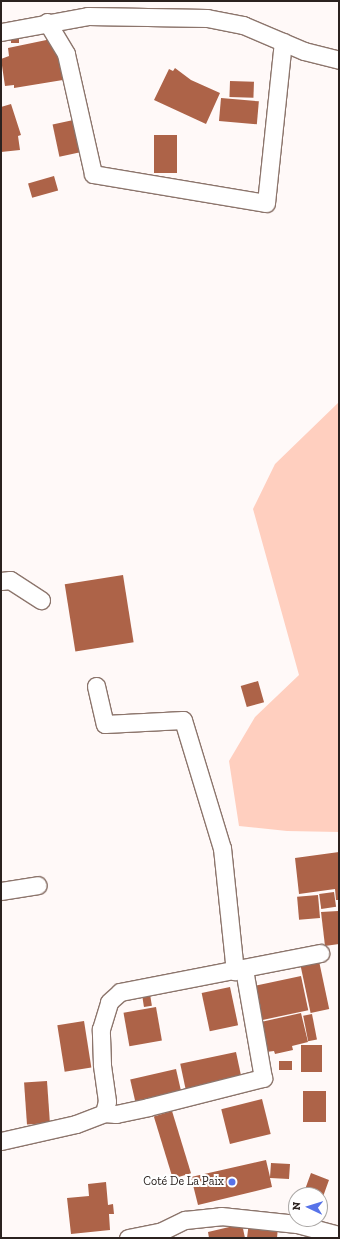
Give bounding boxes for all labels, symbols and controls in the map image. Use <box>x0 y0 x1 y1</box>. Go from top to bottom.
place label: Coté De La Paix <box>143 1175 224 1189</box>
marker: Coté De La Paix <box>227 1177 237 1187</box>
north arrow <box>288 1187 328 1227</box>
text: N <box>290 1202 303 1211</box>

